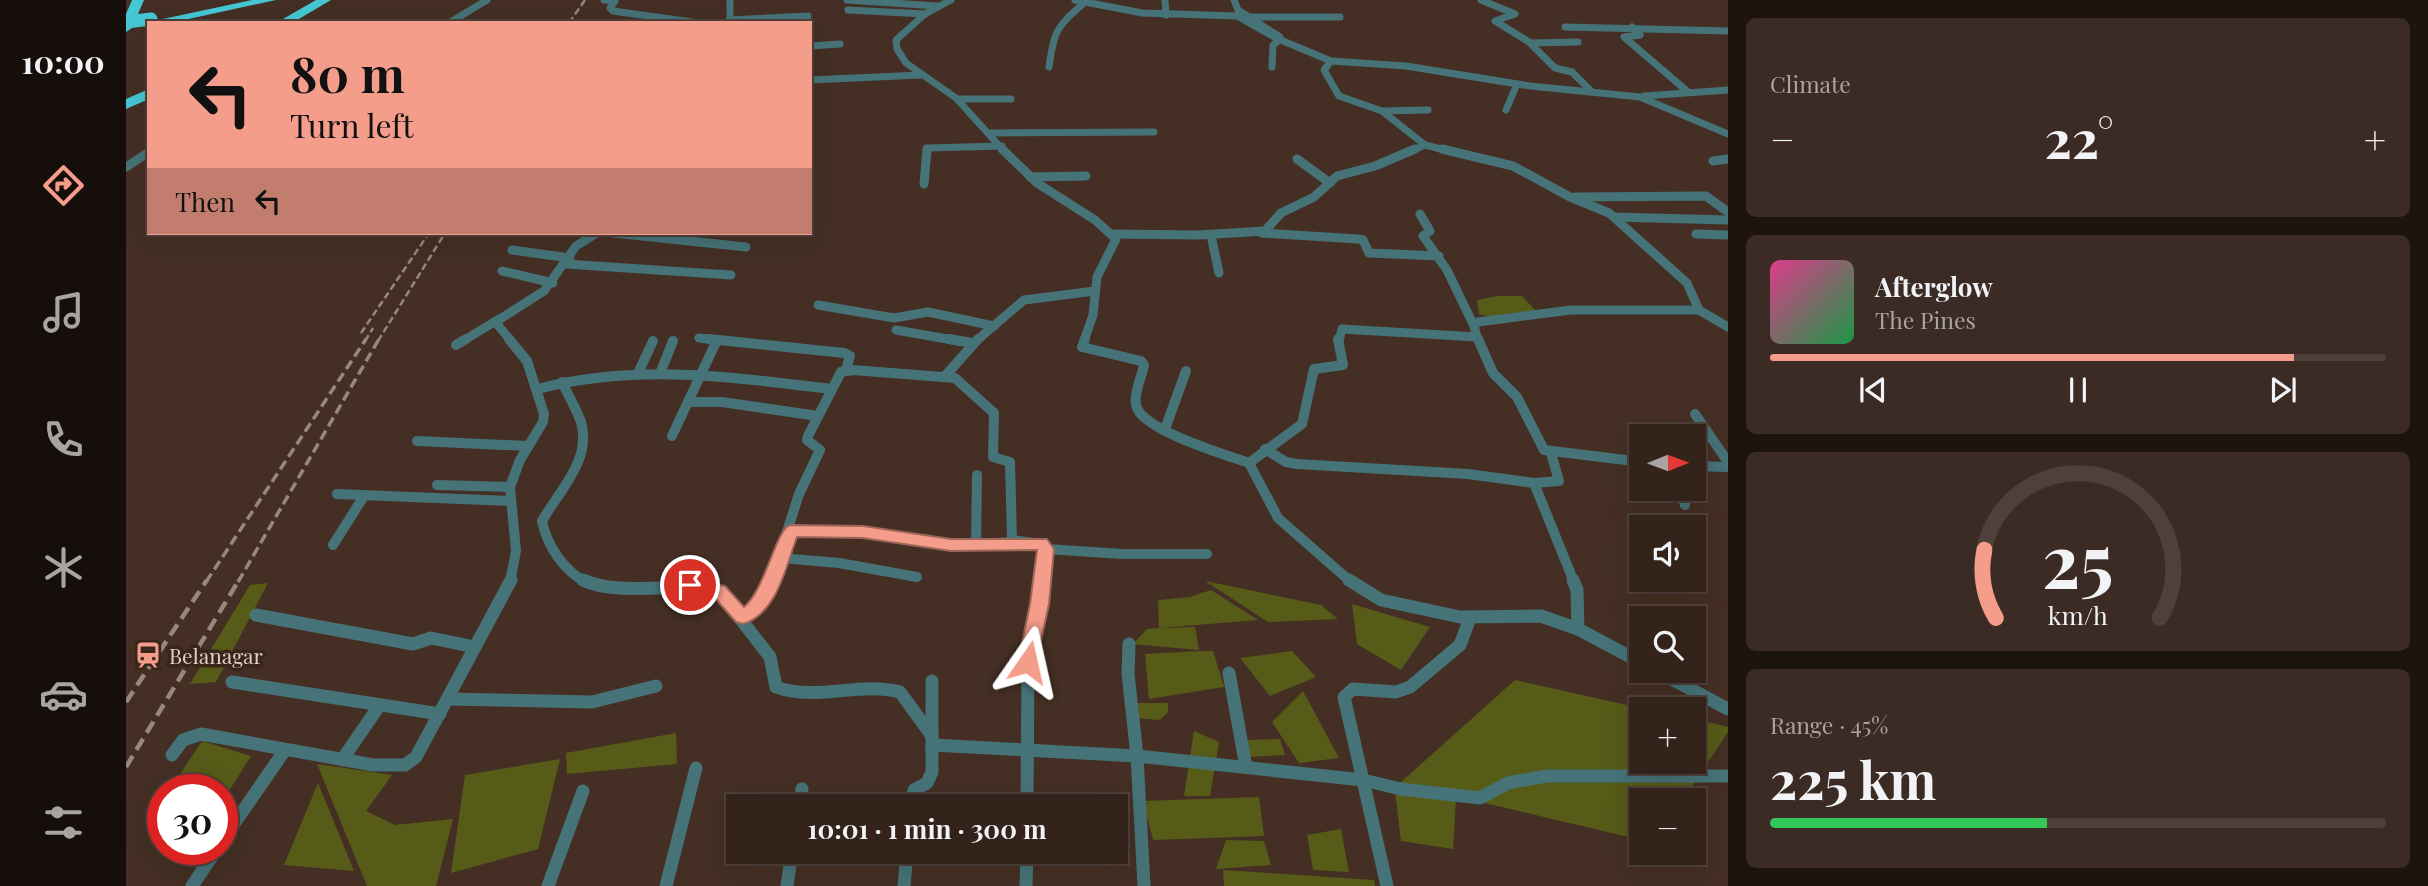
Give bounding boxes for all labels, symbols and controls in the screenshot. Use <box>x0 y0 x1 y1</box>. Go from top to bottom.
text: 10:00 <box>21 39 105 82</box>
text: 80 m <box>290 40 405 105</box>
icon: left <box>175 49 266 140</box>
text: Climate <box>1770 68 1851 99</box>
text: Turn left <box>290 103 414 146</box>
text: 22° <box>2045 103 2114 172</box>
text: − <box>1770 113 1795 164</box>
text: + <box>2364 113 2386 164</box>
icon: directions <box>39 161 88 210</box>
icon: left <box>249 182 287 220</box>
text: Then <box>175 184 235 219</box>
text: Afterglow <box>1875 269 1993 304</box>
icon: music <box>39 288 88 337</box>
text: The Pines <box>1875 304 1976 335</box>
icon: previous <box>1854 371 1892 409</box>
icon: pause <box>2059 371 2097 409</box>
icon: next <box>2264 371 2302 409</box>
icon: phone <box>39 415 88 464</box>
north arrow <box>1629 424 1706 500</box>
map controls <box>1629 424 1706 865</box>
text: 25 <box>2042 509 2114 606</box>
button: sound <box>1629 515 1706 592</box>
icon: climate <box>39 543 88 592</box>
pin <box>660 555 720 615</box>
icon: arrive <box>671 566 709 604</box>
text: km/h <box>2048 597 2108 630</box>
button: search <box>1629 606 1706 683</box>
position arrow <box>991 625 1065 699</box>
station icon: Belanagar <box>133 640 163 670</box>
place label: Belanagar <box>169 641 264 669</box>
icon: car <box>39 670 88 719</box>
button: + <box>1629 697 1706 774</box>
text: Range · 45% <box>1770 709 1888 740</box>
text: 225 km <box>1770 744 1936 813</box>
speed limit sign: 30 <box>147 774 238 865</box>
button: − <box>1629 788 1706 865</box>
icon: filters <box>39 798 88 847</box>
text: 10:01 · 1 min · 300 m <box>808 811 1047 846</box>

